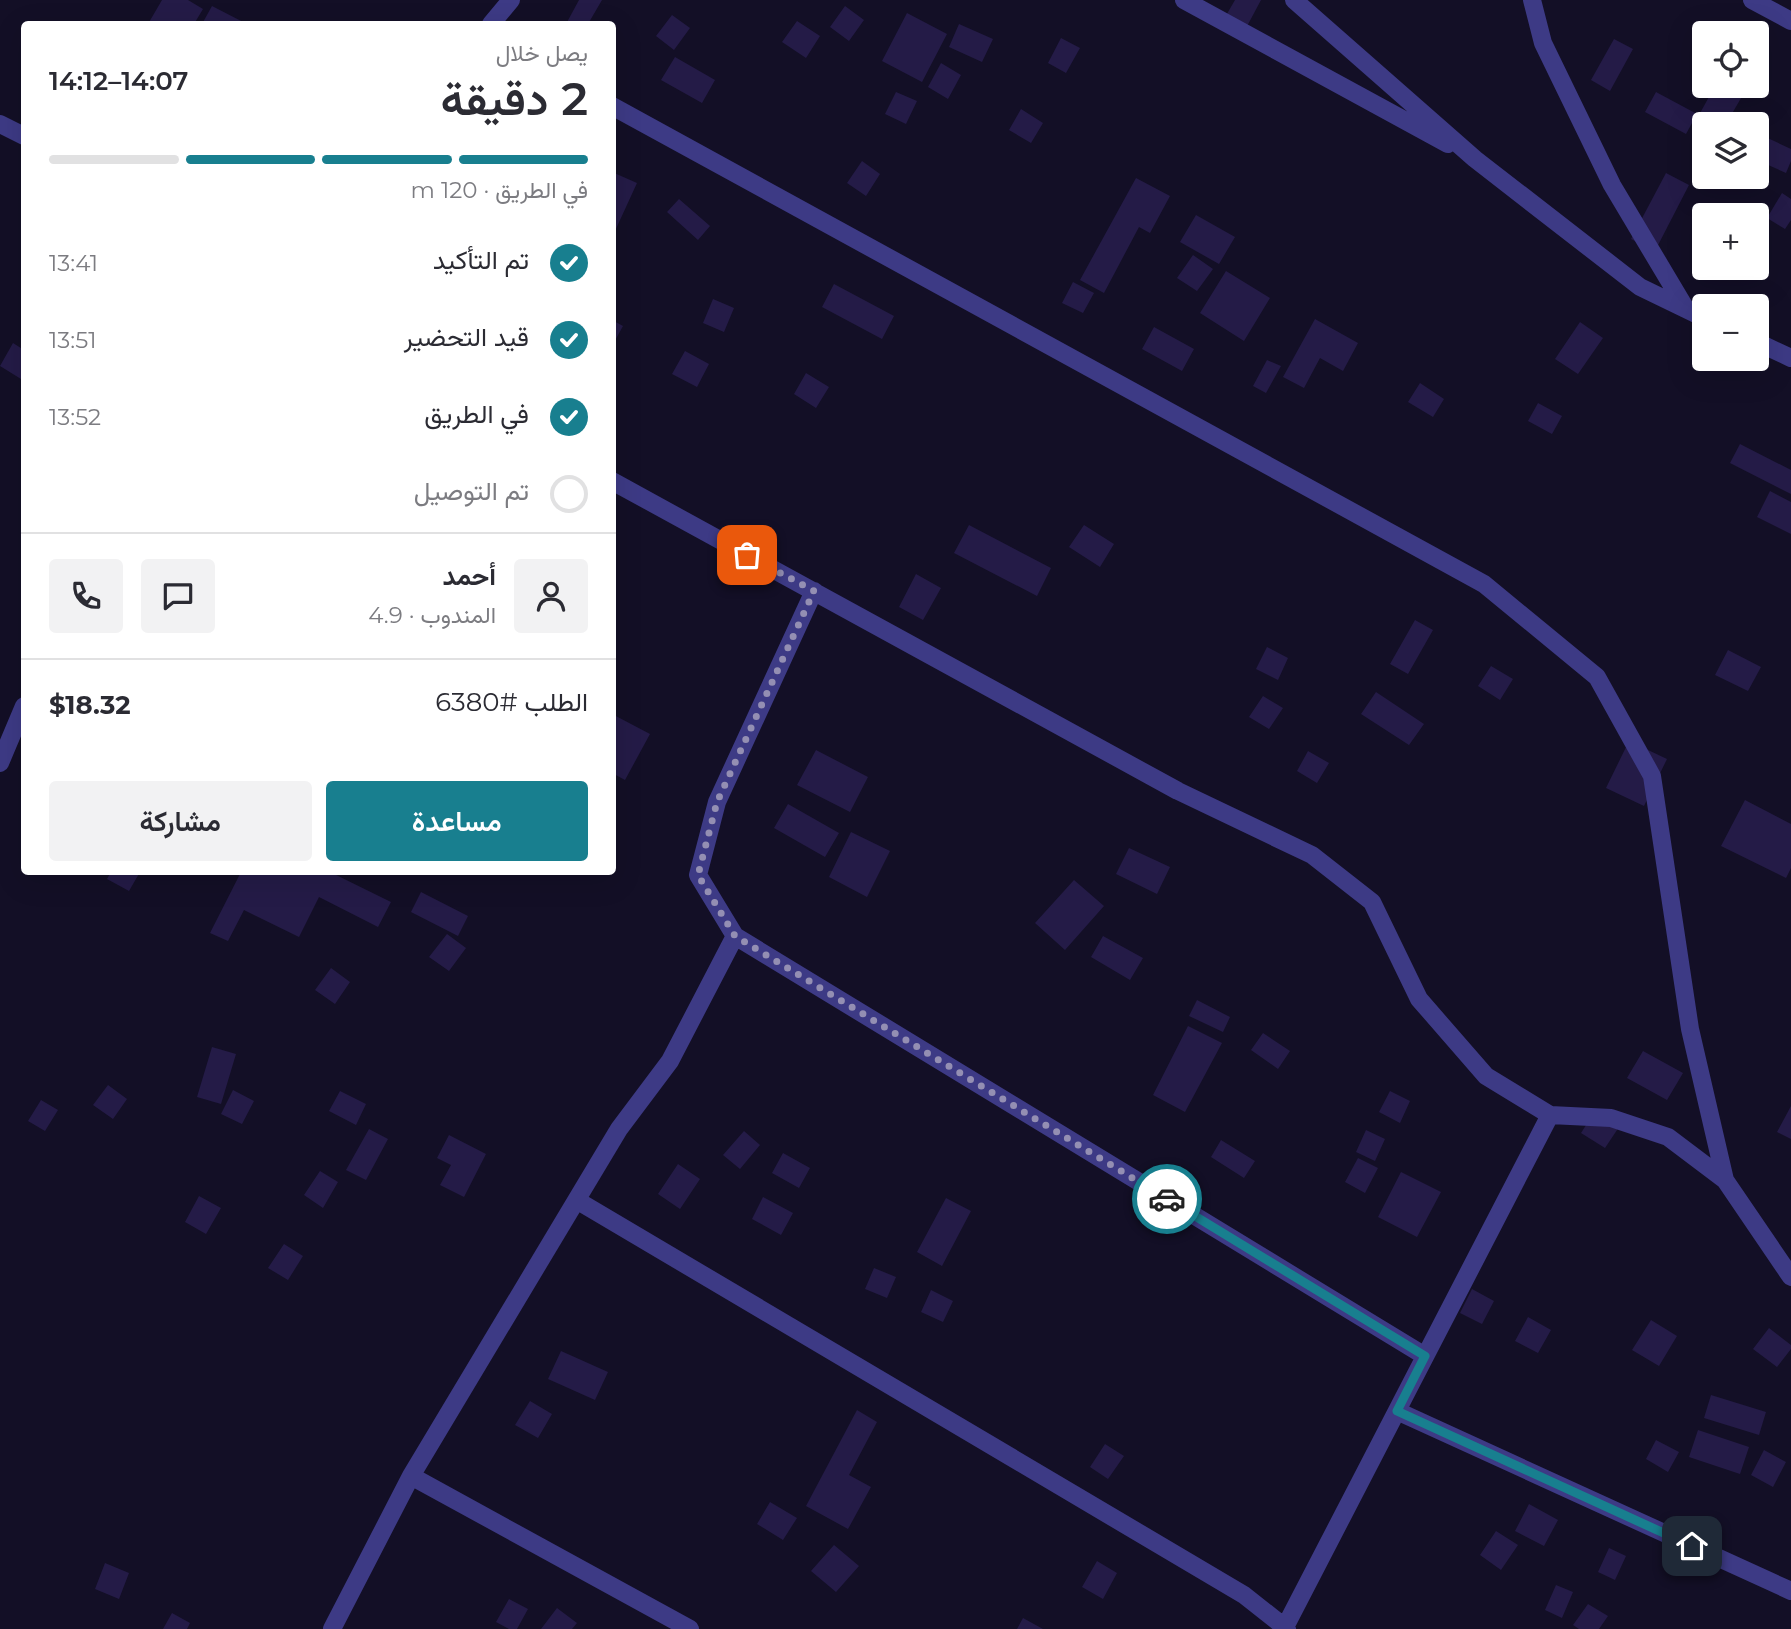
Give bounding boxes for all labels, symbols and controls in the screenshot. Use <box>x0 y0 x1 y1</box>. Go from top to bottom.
map controls <box>1692 21 1769 371</box>
button: locate <box>1692 21 1769 98</box>
text: يصل خلال <box>496 39 588 67</box>
text: 14:07–14:12 <box>49 65 188 97</box>
text: 2 دقيقة <box>441 70 588 127</box>
button: layers <box>1692 112 1769 189</box>
text: في الطريق · 120 m <box>410 176 588 204</box>
button: + <box>1692 203 1769 280</box>
text: تم التأكيد <box>433 244 529 276</box>
icon: check <box>550 244 588 282</box>
text: 13:41 <box>49 249 98 277</box>
button: − <box>1692 294 1769 371</box>
text: قيد التحضير <box>404 321 529 353</box>
icon: check <box>550 321 588 359</box>
text: 13:51 <box>49 326 96 354</box>
text: في الطريق <box>424 398 529 430</box>
icon: check <box>550 398 588 436</box>
text: 13:52 <box>49 403 101 431</box>
text: تم التوصيل <box>414 475 529 507</box>
pin <box>717 525 777 585</box>
icon: bag <box>728 536 766 574</box>
button: phone <box>49 559 123 633</box>
button: chat <box>141 559 215 633</box>
button: person <box>514 559 588 633</box>
text: أحمد <box>443 560 496 592</box>
text: المندوب · 4.9 <box>368 601 496 629</box>
text: الطلب #6380 <box>435 686 588 718</box>
text: $18.32 <box>49 689 131 721</box>
button: مشاركة <box>49 781 312 861</box>
button: مساعدة <box>326 781 588 861</box>
courier <box>1132 1164 1202 1234</box>
icon: car <box>1148 1180 1186 1218</box>
pin <box>1662 1516 1722 1576</box>
icon: home <box>1673 1527 1711 1565</box>

